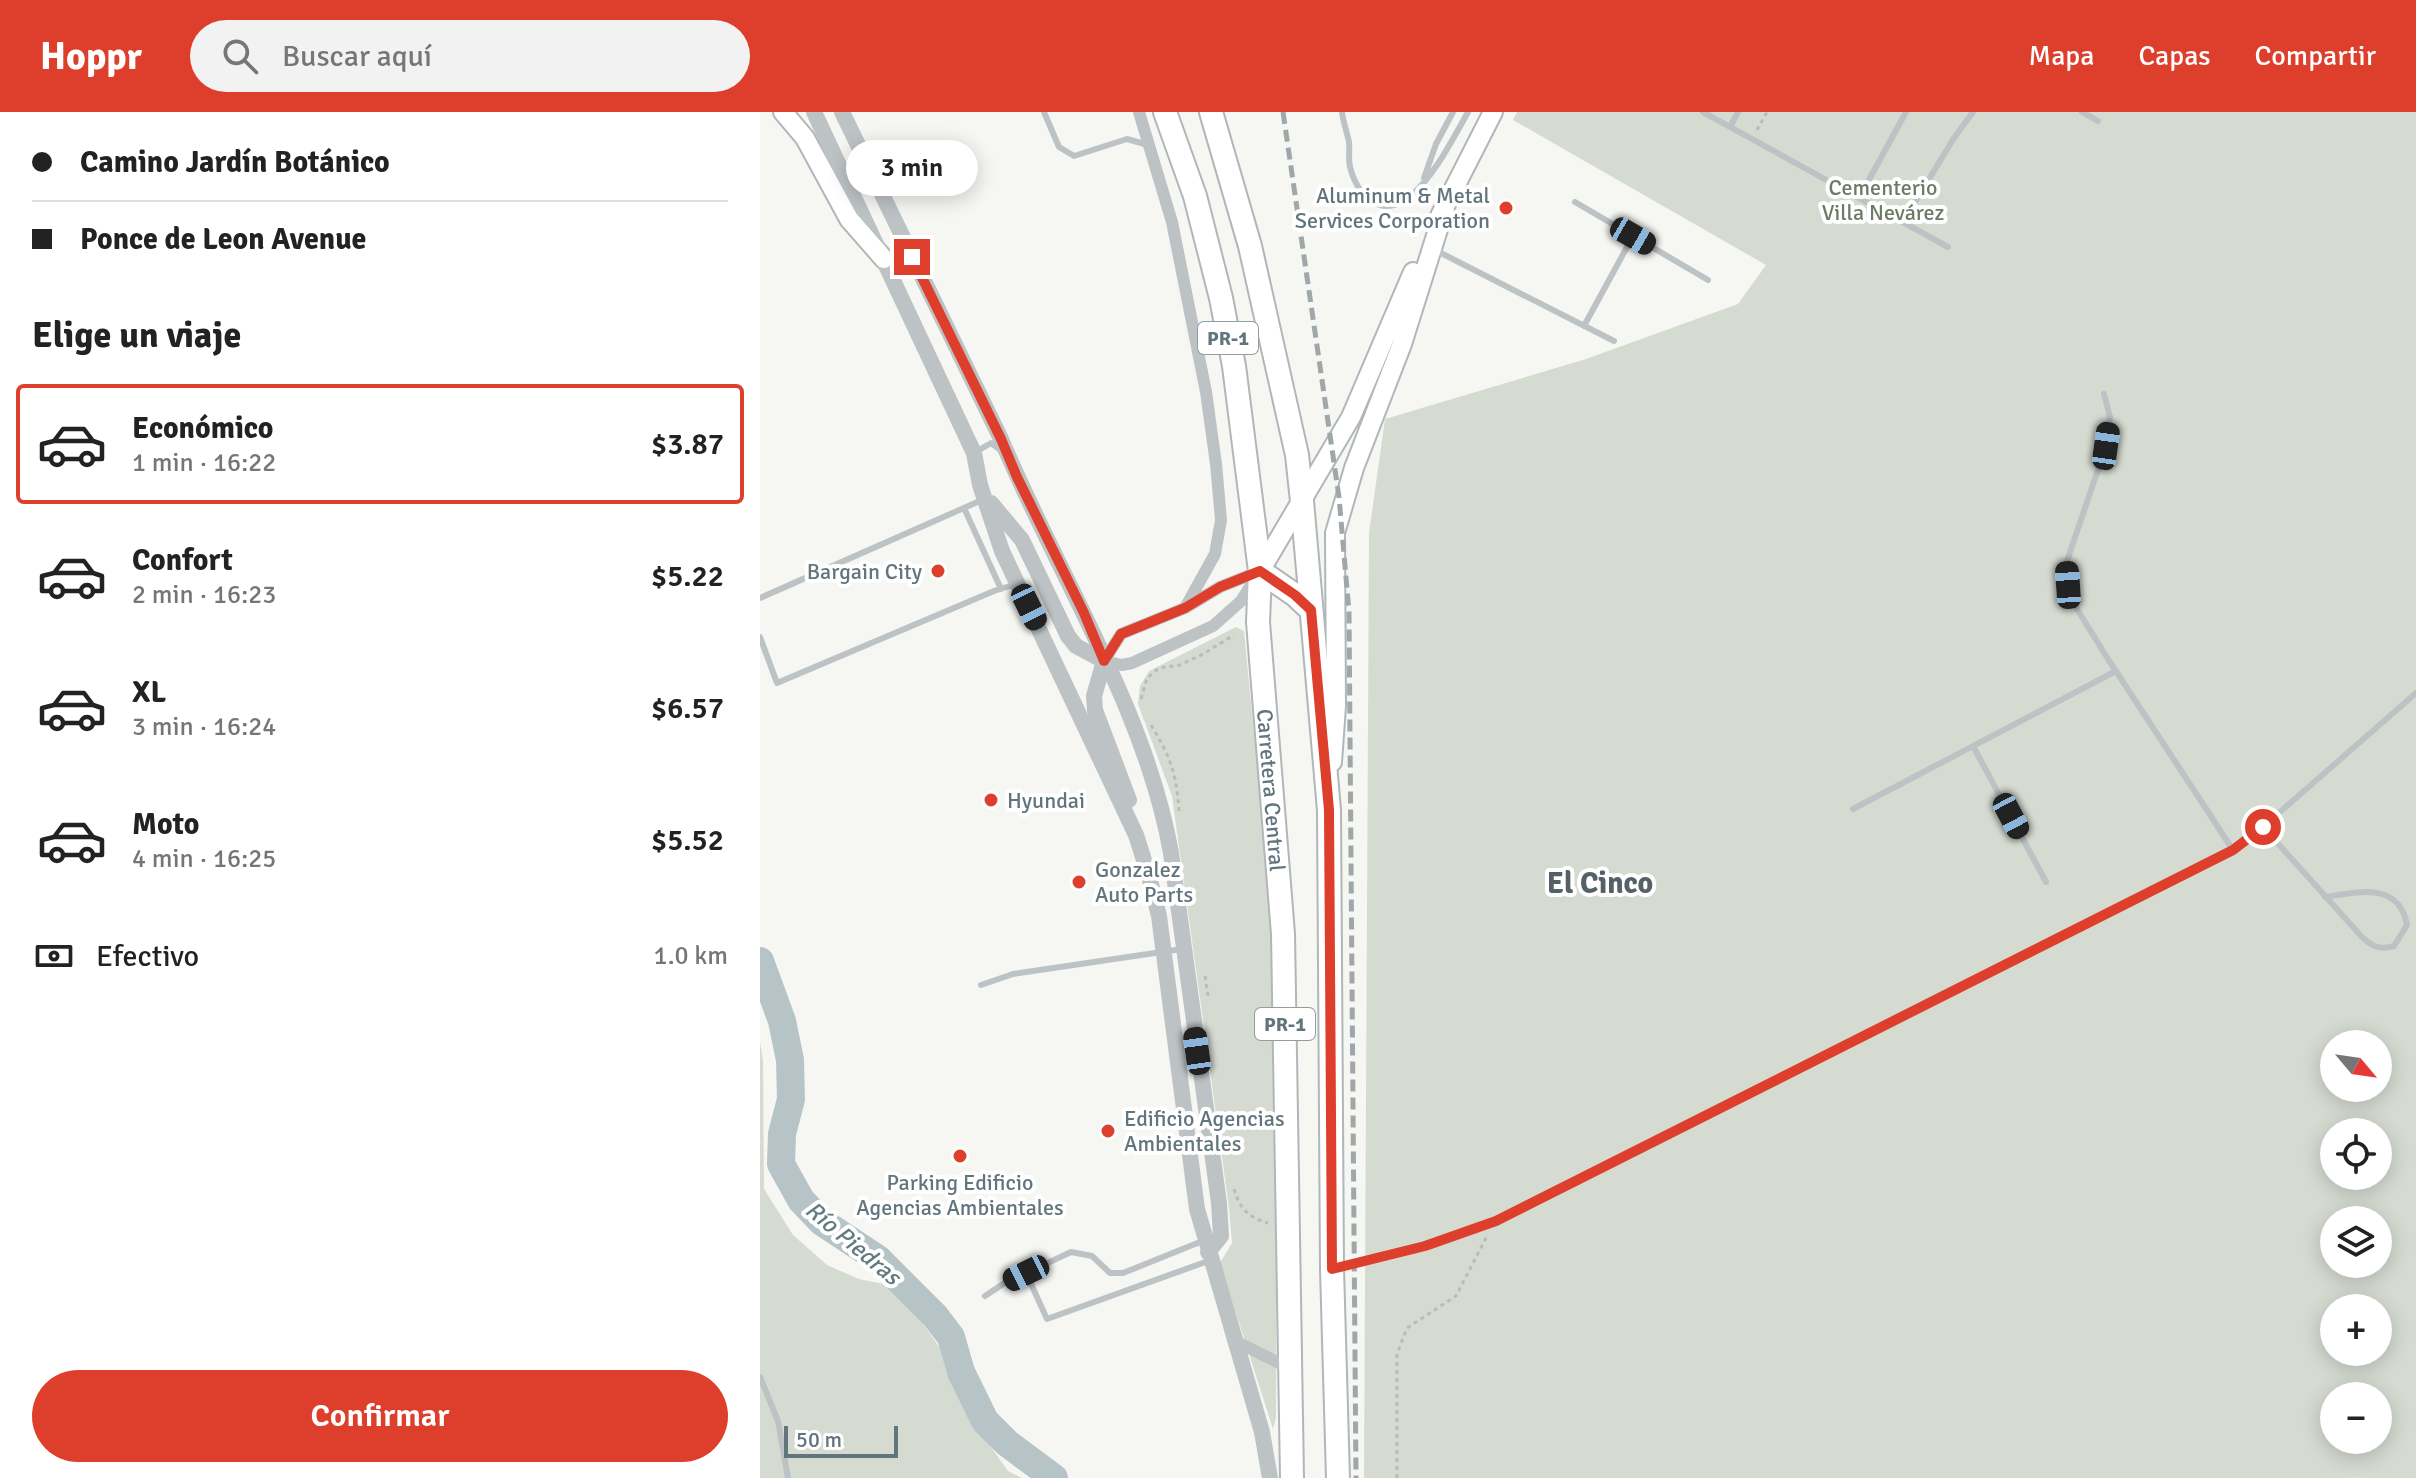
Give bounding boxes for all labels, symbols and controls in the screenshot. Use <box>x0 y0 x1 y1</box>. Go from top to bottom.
search box <box>190 20 750 92</box>
text: Hoppr <box>40 33 142 80</box>
icon: search <box>218 34 262 78</box>
text: Buscar aquí <box>282 38 432 75</box>
text: Mapa <box>2029 39 2094 73</box>
text: Capas <box>2138 39 2211 73</box>
text: Compartir <box>2255 39 2376 73</box>
callout: 3 min <box>846 141 978 197</box>
text: Camino Jardín Botánico <box>80 144 390 181</box>
text: 3 min <box>881 152 943 184</box>
park label: Cementerio Villa Nevárez <box>1822 174 1945 226</box>
place label: Aluminum & Metal Services Corporation <box>1295 182 1490 234</box>
marker: Aluminum & Metal Services Corporation <box>1497 199 1515 217</box>
car <box>1606 214 1660 258</box>
text: Ponce de Leon Avenue <box>80 221 367 258</box>
route end <box>894 239 930 275</box>
text: Elige un viaje <box>32 313 241 358</box>
road number: PR-1 <box>1198 322 1258 354</box>
icon: car <box>36 408 108 480</box>
text: Económico <box>132 410 274 447</box>
car <box>2091 421 2121 471</box>
text: $3.87 <box>651 426 724 463</box>
text: 1 min · 16:22 <box>132 447 276 479</box>
icon: car <box>36 540 108 612</box>
text: Confort <box>132 542 233 579</box>
text: $5.22 <box>651 558 724 595</box>
place label: Bargain City <box>807 558 923 585</box>
car <box>2054 560 2082 610</box>
marker: Bargain City <box>929 562 947 580</box>
text: 2 min · 16:23 <box>132 579 276 611</box>
car <box>1008 580 1050 634</box>
icon: car <box>36 672 108 744</box>
text: XL <box>132 674 166 711</box>
text: $6.57 <box>651 690 724 727</box>
street label: Carretera Central <box>1251 708 1291 872</box>
text: 3 min · 16:24 <box>132 711 276 743</box>
place label: Hyundai <box>1007 787 1085 814</box>
car <box>1989 789 2033 843</box>
marker: Hyundai <box>982 791 1000 809</box>
icon: car <box>36 804 108 876</box>
text: Moto <box>132 806 199 843</box>
route start <box>2245 809 2281 845</box>
text: $5.52 <box>651 822 724 859</box>
text: 4 min · 16:25 <box>132 843 276 875</box>
place label: Gonzalez Auto Parts <box>1095 856 1193 908</box>
district label: El Cinco <box>1547 865 1653 902</box>
marker: Gonzalez Auto Parts <box>1070 873 1088 891</box>
icon: cash <box>32 934 76 978</box>
text: Efectivo <box>96 938 199 975</box>
text: 1.0 km <box>654 940 728 972</box>
road number: PR-1 <box>1255 1008 1315 1040</box>
car <box>1182 1026 1212 1076</box>
north arrow <box>2320 1030 2392 1102</box>
map controls <box>2320 1030 2392 1454</box>
place label: Edificio Agencias Ambientales <box>1124 1105 1285 1157</box>
button: locate <box>2320 1118 2392 1190</box>
marker: Edificio Agencias Ambientales <box>1099 1122 1117 1140</box>
marker: Parking Edificio Agencias Ambientales <box>951 1147 969 1165</box>
place label: Parking Edificio Agencias Ambientales <box>856 1169 1064 1221</box>
water label: Río Piedras <box>799 1195 909 1293</box>
button: layers <box>2320 1206 2392 1278</box>
car <box>999 1252 1053 1294</box>
button: + <box>2320 1294 2392 1366</box>
button: Confirmar <box>32 1370 728 1462</box>
button: − <box>2320 1382 2392 1454</box>
scale bar <box>784 1422 898 1458</box>
text: 50 m <box>796 1426 842 1453</box>

